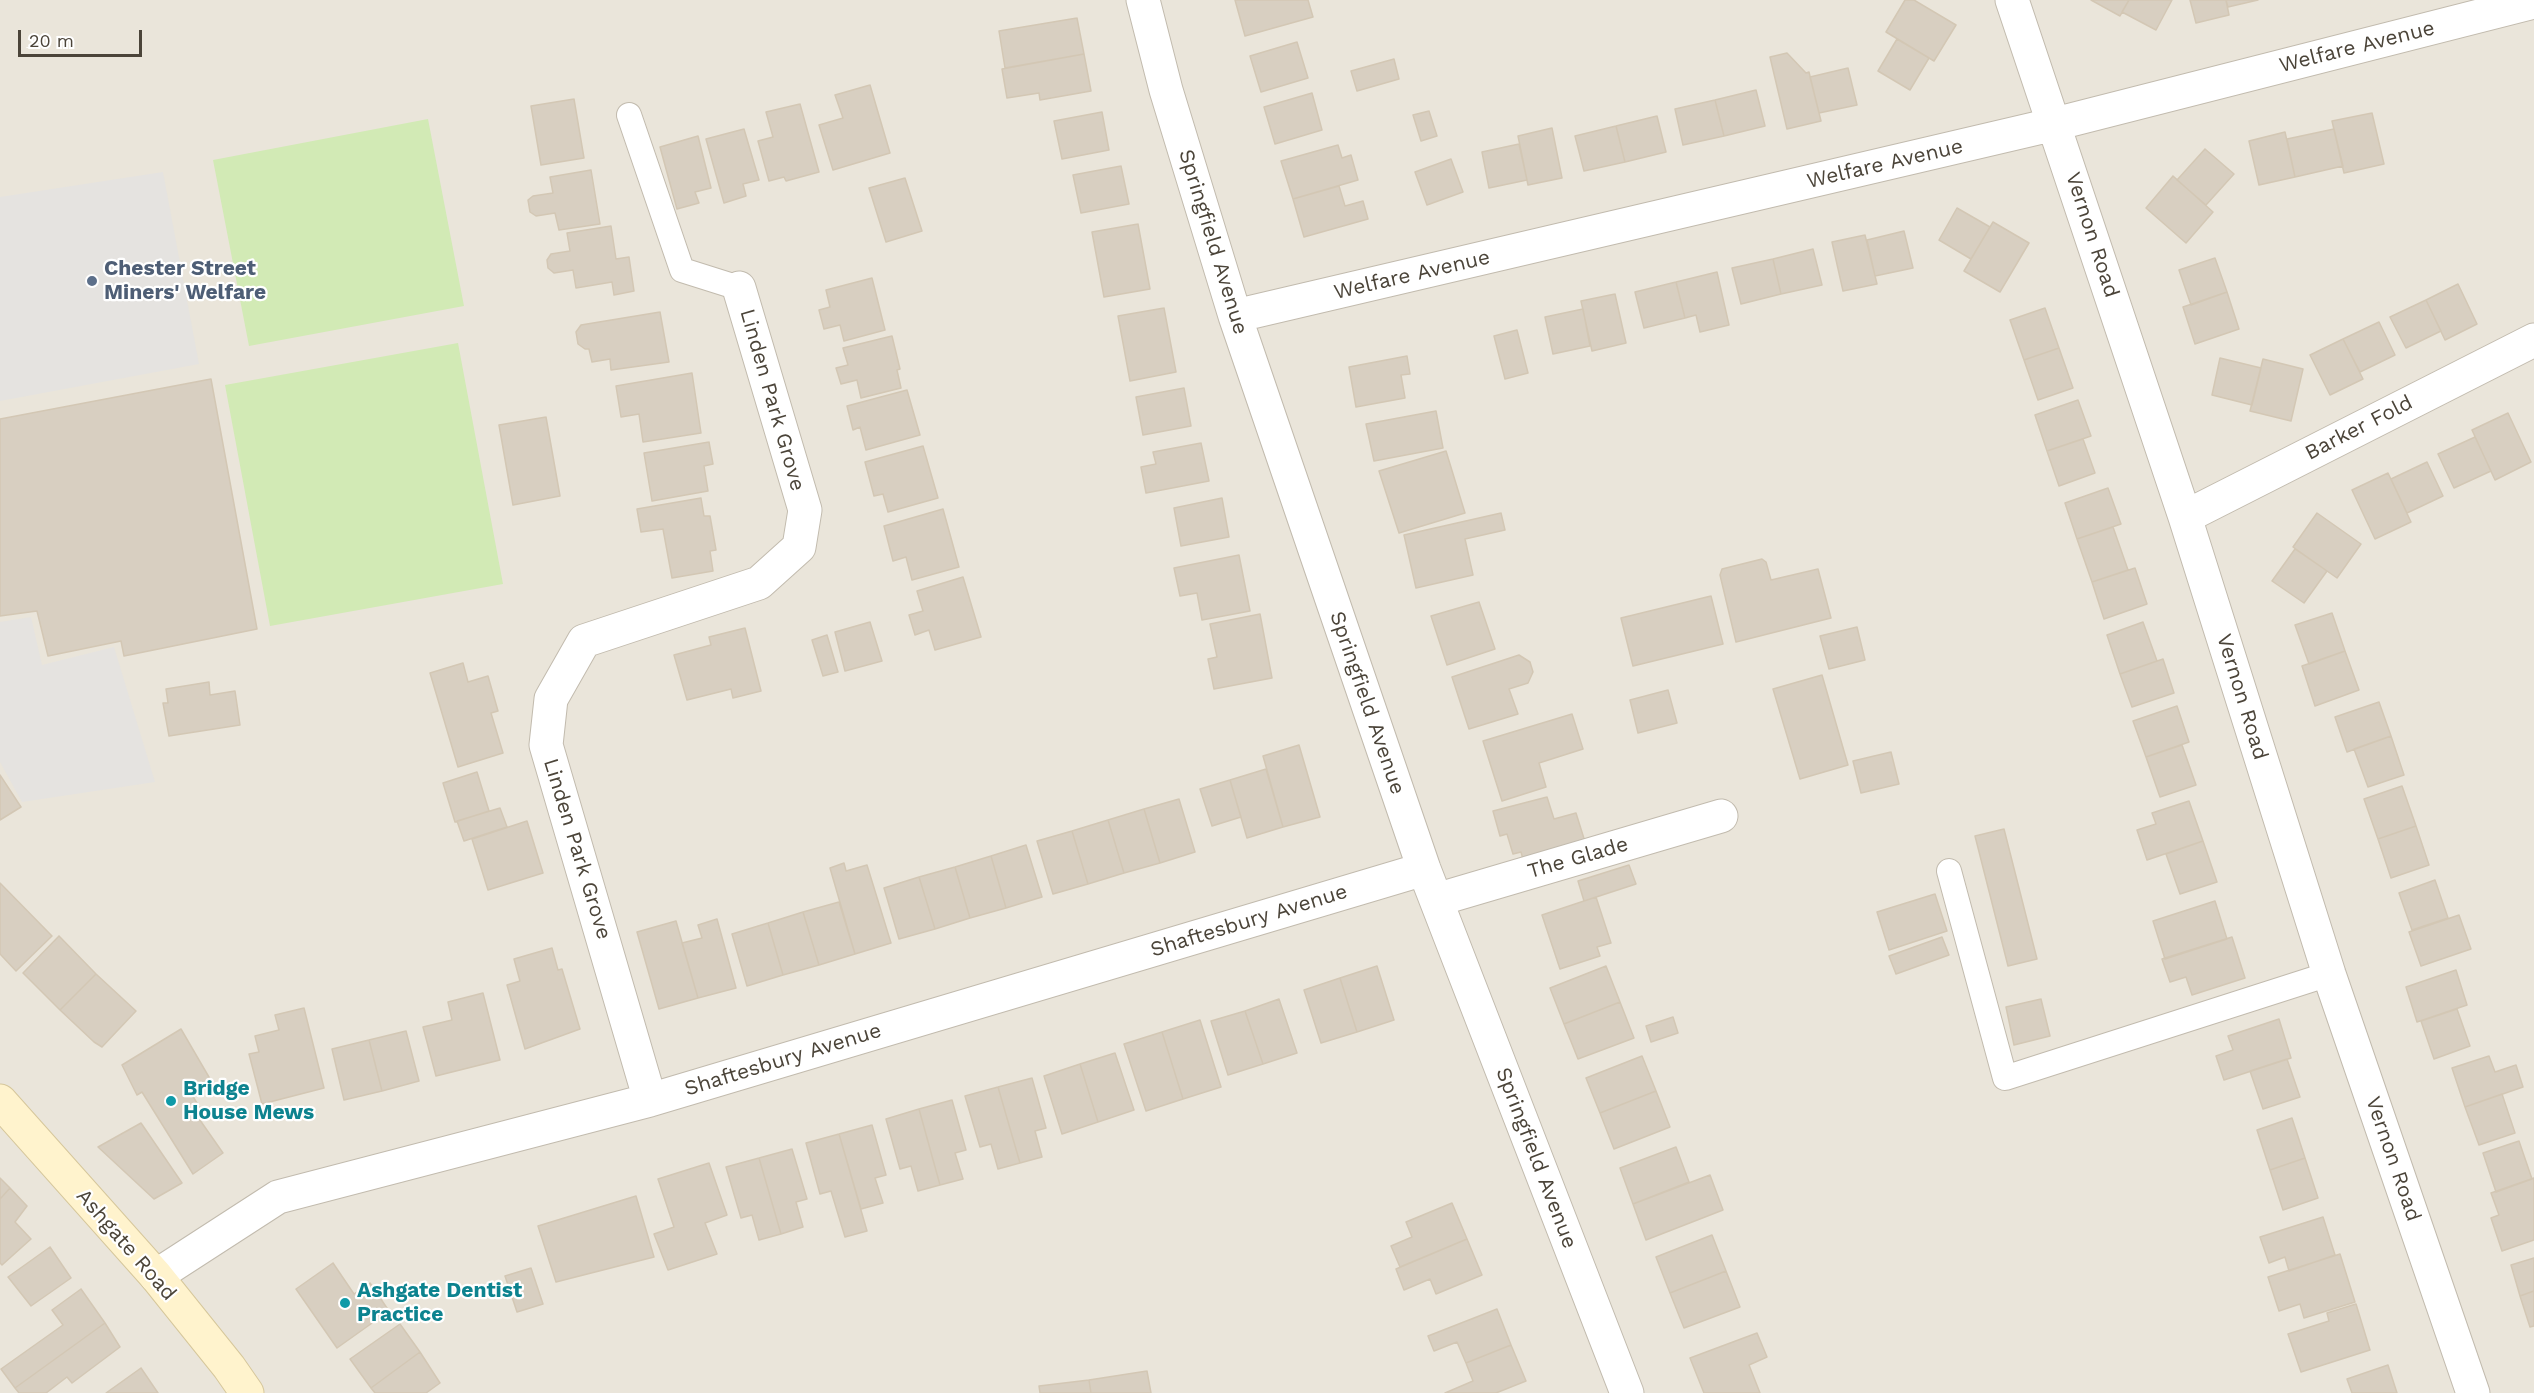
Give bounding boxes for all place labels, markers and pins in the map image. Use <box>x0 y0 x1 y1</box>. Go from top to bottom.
place label: Chester Street Miners' Welfare <box>104 256 266 306</box>
marker: Chester Street Miners' Welfare <box>85 274 99 288</box>
place label: Bridge House Mews <box>183 1076 314 1126</box>
marker: Bridge House Mews <box>164 1094 178 1108</box>
place label: Ashgate Dentist Practice <box>357 1278 522 1328</box>
marker: Ashgate Dentist Practice <box>338 1296 352 1310</box>

